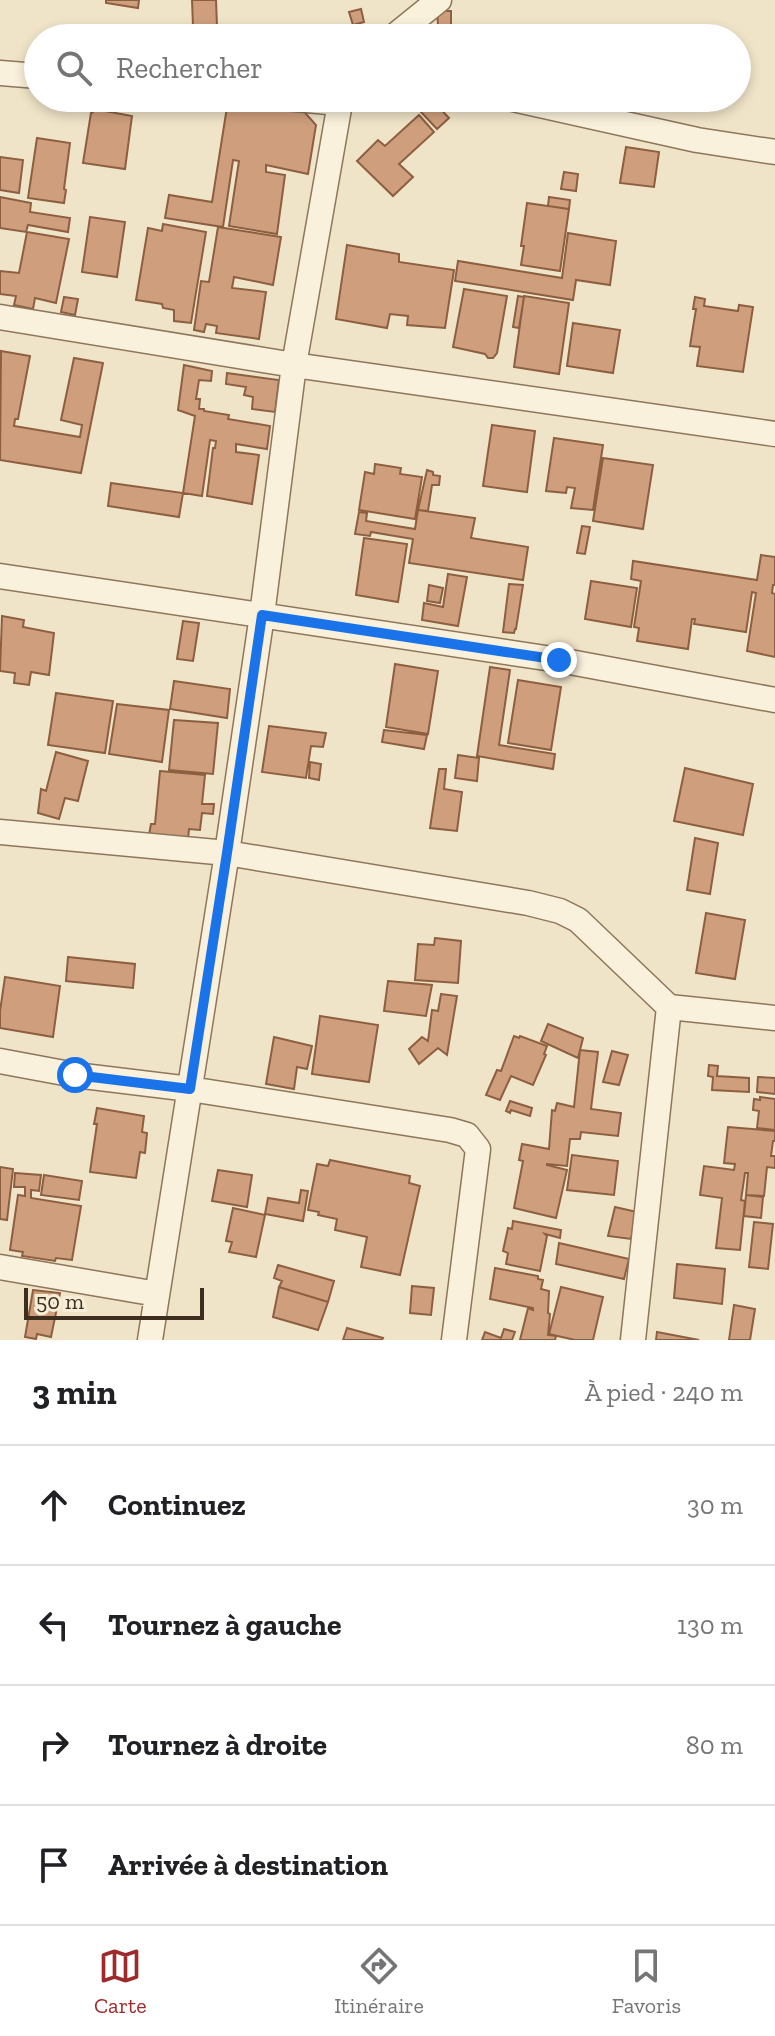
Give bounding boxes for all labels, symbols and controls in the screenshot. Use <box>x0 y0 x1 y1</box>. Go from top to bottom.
search box <box>24 24 751 112</box>
icon: search <box>52 46 96 90</box>
text: Rechercher <box>116 50 263 86</box>
route end <box>541 642 577 678</box>
route start <box>57 1057 93 1093</box>
scale bar <box>24 1284 204 1320</box>
text: 50 m <box>36 1288 84 1315</box>
text: 3 min <box>32 1372 117 1413</box>
text: À pied · 240 m <box>585 1376 743 1408</box>
icon: ahead <box>32 1483 76 1527</box>
text: Continuez <box>108 1487 246 1523</box>
text: 30 m <box>687 1489 743 1521</box>
icon: left <box>32 1603 76 1647</box>
text: Tournez à gauche <box>108 1607 342 1643</box>
text: 130 m <box>677 1609 743 1641</box>
icon: right <box>32 1723 76 1767</box>
text: Tournez à droite <box>108 1727 327 1763</box>
text: 80 m <box>686 1729 743 1761</box>
icon: arrive <box>32 1843 76 1887</box>
text: Arrivée à destination <box>108 1847 388 1883</box>
tab: Carte <box>94 1944 147 2019</box>
tab: Itinéraire <box>334 1944 424 2019</box>
tab: Favoris <box>612 1944 681 2019</box>

